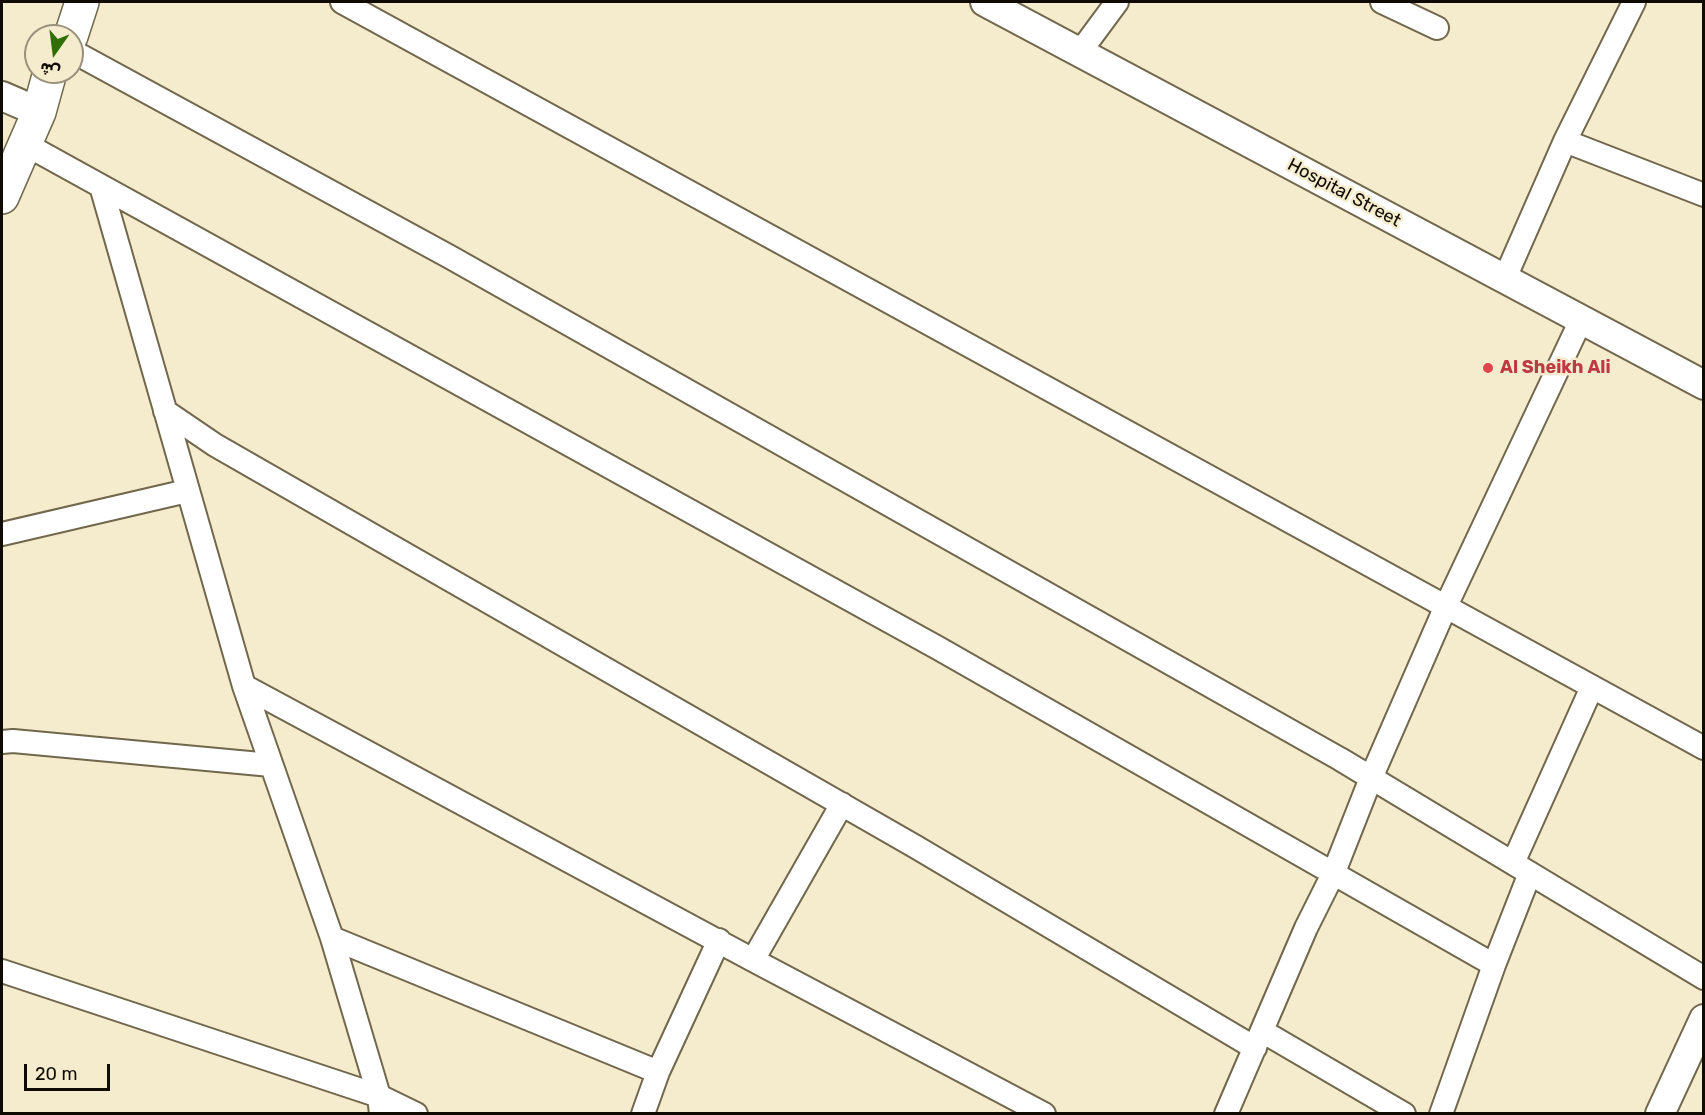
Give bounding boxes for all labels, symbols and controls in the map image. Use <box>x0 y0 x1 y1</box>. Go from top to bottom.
north arrow <box>24 24 84 84</box>
text: ش <box>38 58 62 82</box>
street label: Hospital Street <box>1284 154 1404 232</box>
place label: Al Sheikh Ali <box>1500 357 1611 379</box>
marker: Al Sheikh Ali <box>1481 361 1495 375</box>
scale bar <box>27 1052 112 1090</box>
text: 20 m <box>35 1063 77 1085</box>

